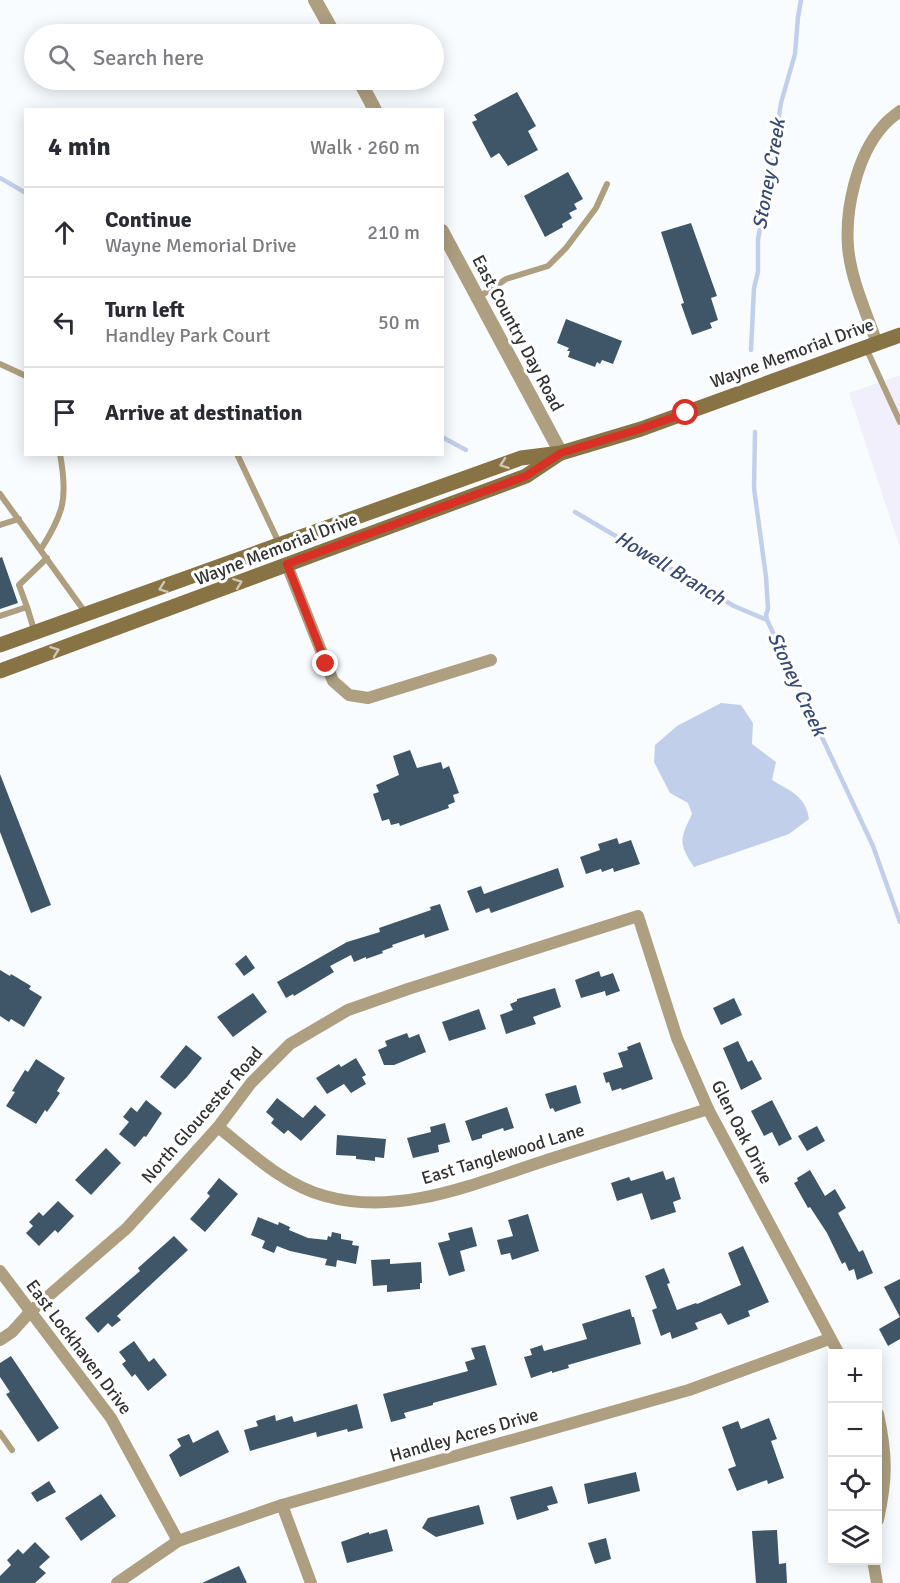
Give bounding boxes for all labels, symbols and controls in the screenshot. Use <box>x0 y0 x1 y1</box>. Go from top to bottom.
search box <box>24 24 444 90</box>
icon: search <box>45 41 78 74</box>
text: Search here <box>93 44 204 71</box>
water label: Stoney Creek <box>747 115 791 231</box>
text: 4 min <box>48 131 111 163</box>
text: Walk · 260 m <box>310 135 420 160</box>
text: Continue <box>105 206 192 233</box>
icon: ahead <box>48 216 81 249</box>
text: 210 m <box>367 220 420 245</box>
text: Wayne Memorial Drive <box>105 233 297 258</box>
street label: East Country Day Road <box>467 251 569 415</box>
text: Turn left <box>105 296 185 323</box>
icon: left <box>48 306 81 339</box>
text: 50 m <box>378 310 420 335</box>
street label: Wayne Memorial Drive <box>707 313 877 393</box>
text: Handley Park Court <box>105 323 270 348</box>
icon: arrive <box>48 396 81 429</box>
text: Arrive at destination <box>105 399 302 426</box>
route start <box>672 399 698 425</box>
one-way arrow <box>499 457 510 470</box>
street label: Wayne Memorial Drive <box>192 508 360 590</box>
water label: Howell Branch <box>610 525 731 611</box>
one-way arrow <box>232 578 243 591</box>
one-way arrow <box>158 580 169 593</box>
water label: Stoney Creek <box>762 628 833 742</box>
one-way arrow <box>49 646 60 659</box>
route end <box>312 650 338 676</box>
street label: North Gloucester Road <box>137 1042 267 1188</box>
street label: Glen Oak Drive <box>706 1076 778 1188</box>
street label: East Tanglewood Lane <box>419 1119 587 1189</box>
street label: East Lockhaven Drive <box>21 1275 137 1419</box>
map controls <box>828 1349 882 1565</box>
button: + <box>828 1349 882 1403</box>
street label: Handley Acres Drive <box>387 1403 541 1467</box>
button: − <box>828 1403 882 1457</box>
button: locate <box>828 1457 882 1511</box>
button: layers <box>828 1511 882 1565</box>

